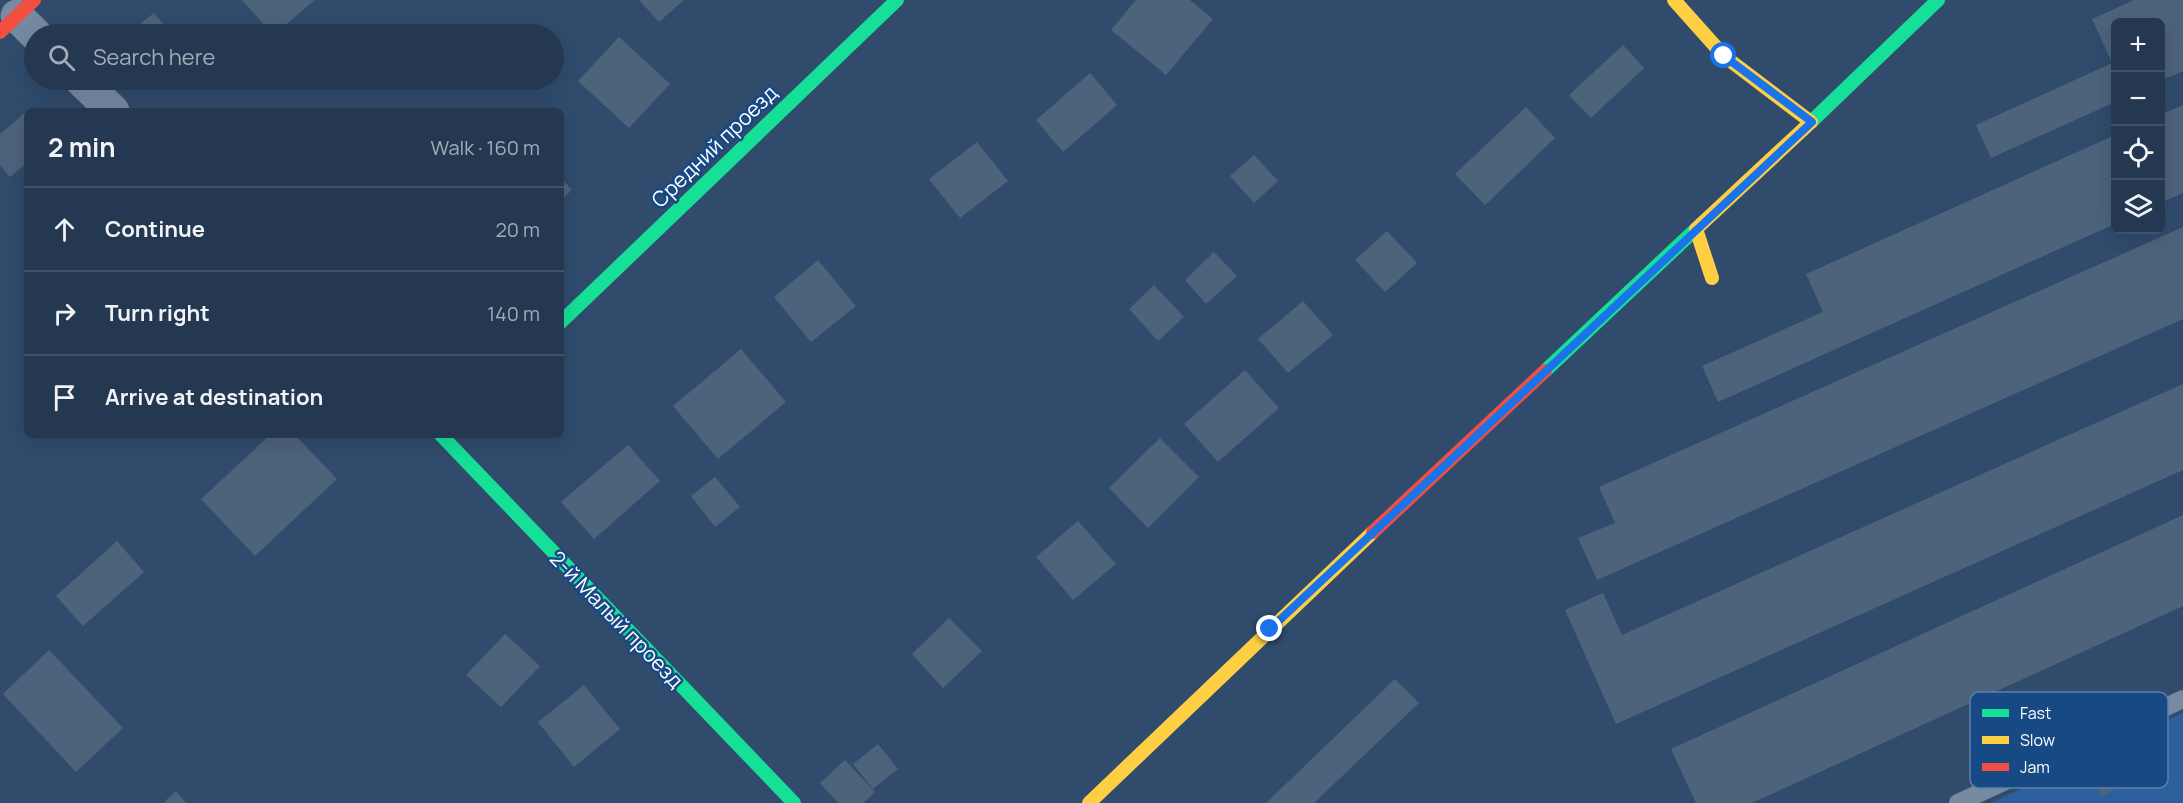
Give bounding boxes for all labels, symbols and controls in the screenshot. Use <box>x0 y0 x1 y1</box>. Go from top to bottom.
map controls <box>2111 18 2165 234</box>
button: + <box>2111 18 2165 72</box>
search box <box>24 24 564 90</box>
icon: search <box>45 41 78 74</box>
text: Search here <box>93 42 215 72</box>
route start <box>1710 42 1736 68</box>
button: − <box>2111 72 2165 126</box>
street label: Средний проезд <box>645 79 783 213</box>
button: locate <box>2111 126 2165 180</box>
text: 2 min <box>48 129 116 165</box>
text: Walk · 160 m <box>431 134 540 161</box>
button: layers <box>2111 180 2165 234</box>
icon: ahead <box>48 213 81 246</box>
text: Continue <box>105 214 205 244</box>
text: 20 m <box>495 216 540 243</box>
icon: right <box>48 297 81 330</box>
text: Turn right <box>105 298 210 328</box>
text: 140 m <box>487 300 540 327</box>
icon: arrive <box>48 381 81 414</box>
text: Arrive at destination <box>105 382 323 412</box>
street label: 2-й Малый проезд <box>544 544 690 694</box>
route end <box>1256 615 1282 641</box>
legend <box>1970 692 2168 788</box>
text: Fast <box>2020 702 2051 724</box>
text: Slow <box>2020 729 2055 751</box>
text: Jam <box>2020 756 2050 778</box>

